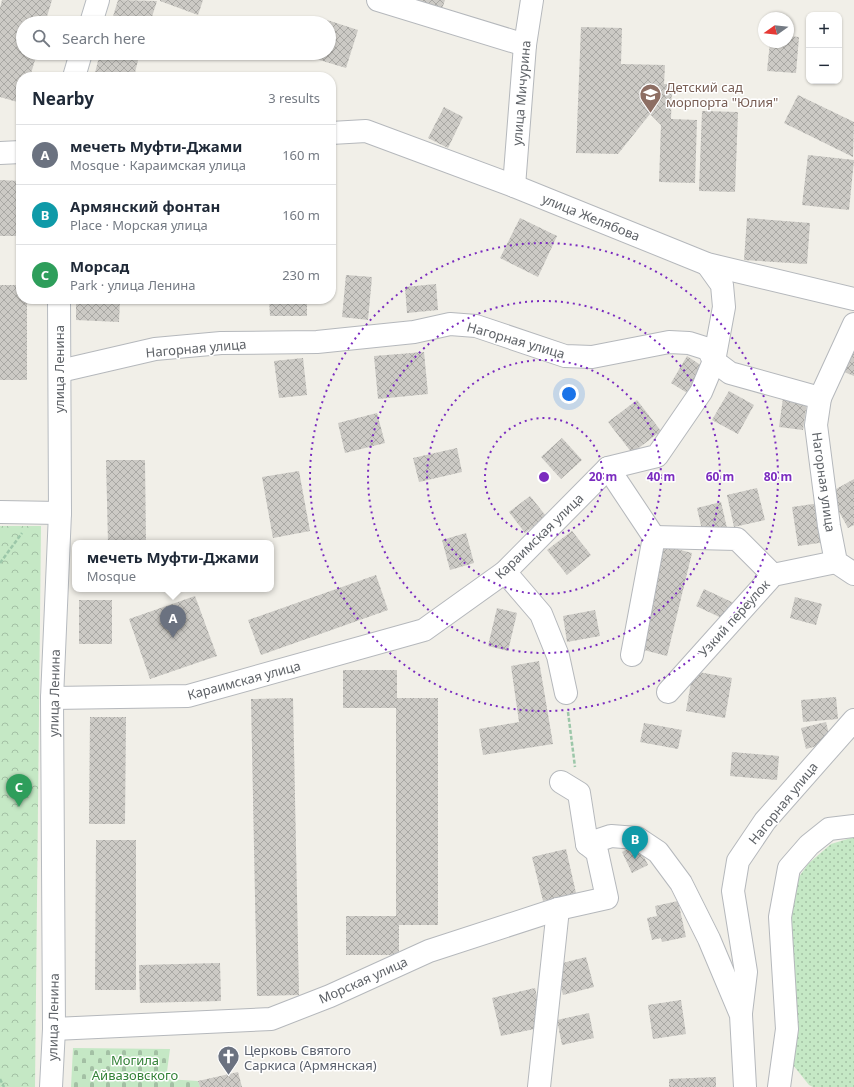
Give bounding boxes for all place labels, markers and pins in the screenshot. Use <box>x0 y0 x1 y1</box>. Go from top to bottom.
place label: Детский сад морпорта "Юлия" <box>666 78 778 111</box>
school or university icon: Детский сад морпорта "Юлия" <box>637 81 663 114</box>
centre of rings <box>537 470 551 484</box>
pin: A <box>160 605 186 638</box>
pin: C <box>6 774 32 807</box>
pin: B <box>622 826 648 859</box>
place label: Церковь Святого Саркиса (Армянская) <box>244 1041 377 1074</box>
church icon: Церковь Святого Саркиса (Армянская) <box>216 1044 242 1077</box>

